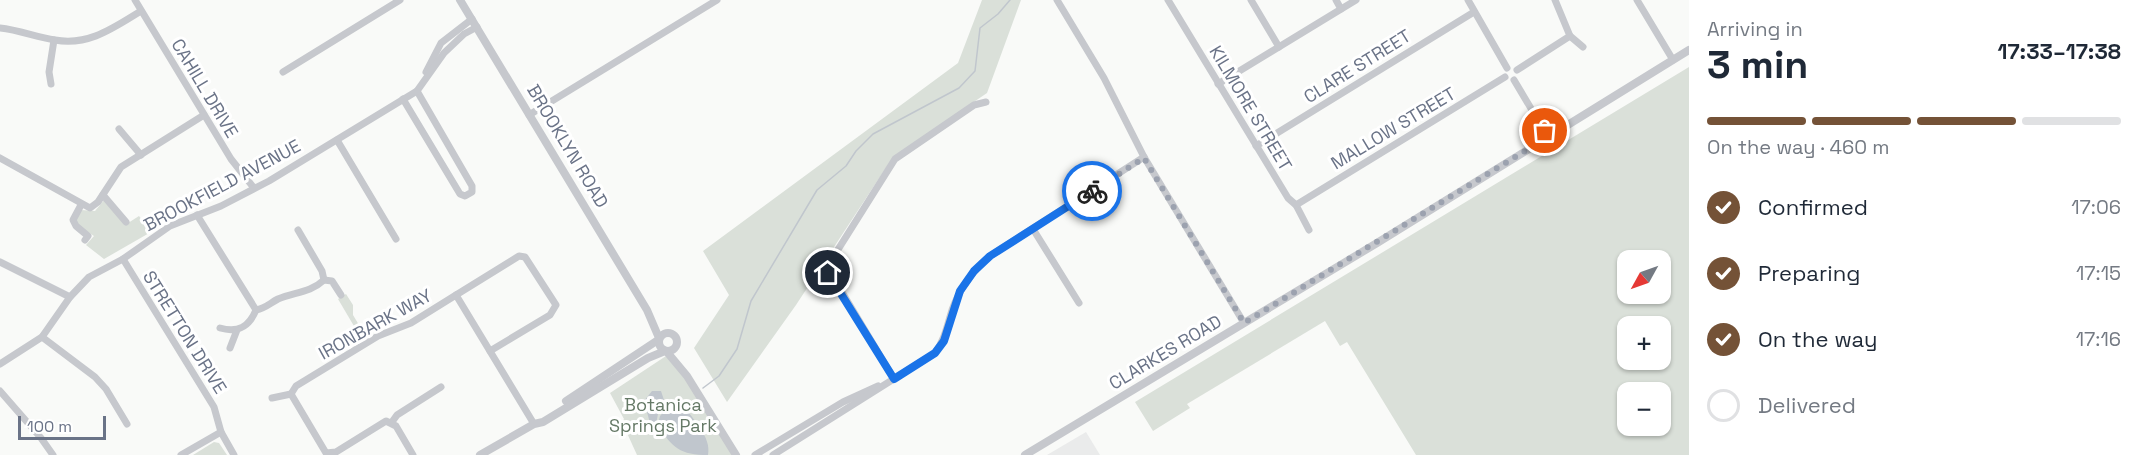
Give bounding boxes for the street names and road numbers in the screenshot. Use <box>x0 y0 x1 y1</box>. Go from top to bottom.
street label: CLARE STREET <box>1299 24 1415 108</box>
street label: CAHILL DRIVE <box>166 34 244 142</box>
street label: KILMORE STREET <box>1205 41 1298 175</box>
street label: BROOKLYN ROAD <box>522 80 614 212</box>
street label: MALLOW STREET <box>1326 81 1460 174</box>
street label: BROOKFIELD AVENUE <box>140 134 304 236</box>
street label: STRETTON DRIVE <box>138 266 232 398</box>
street label: IRONBARK WAY <box>314 283 436 365</box>
street label: CLARKES ROAD <box>1104 309 1226 395</box>

